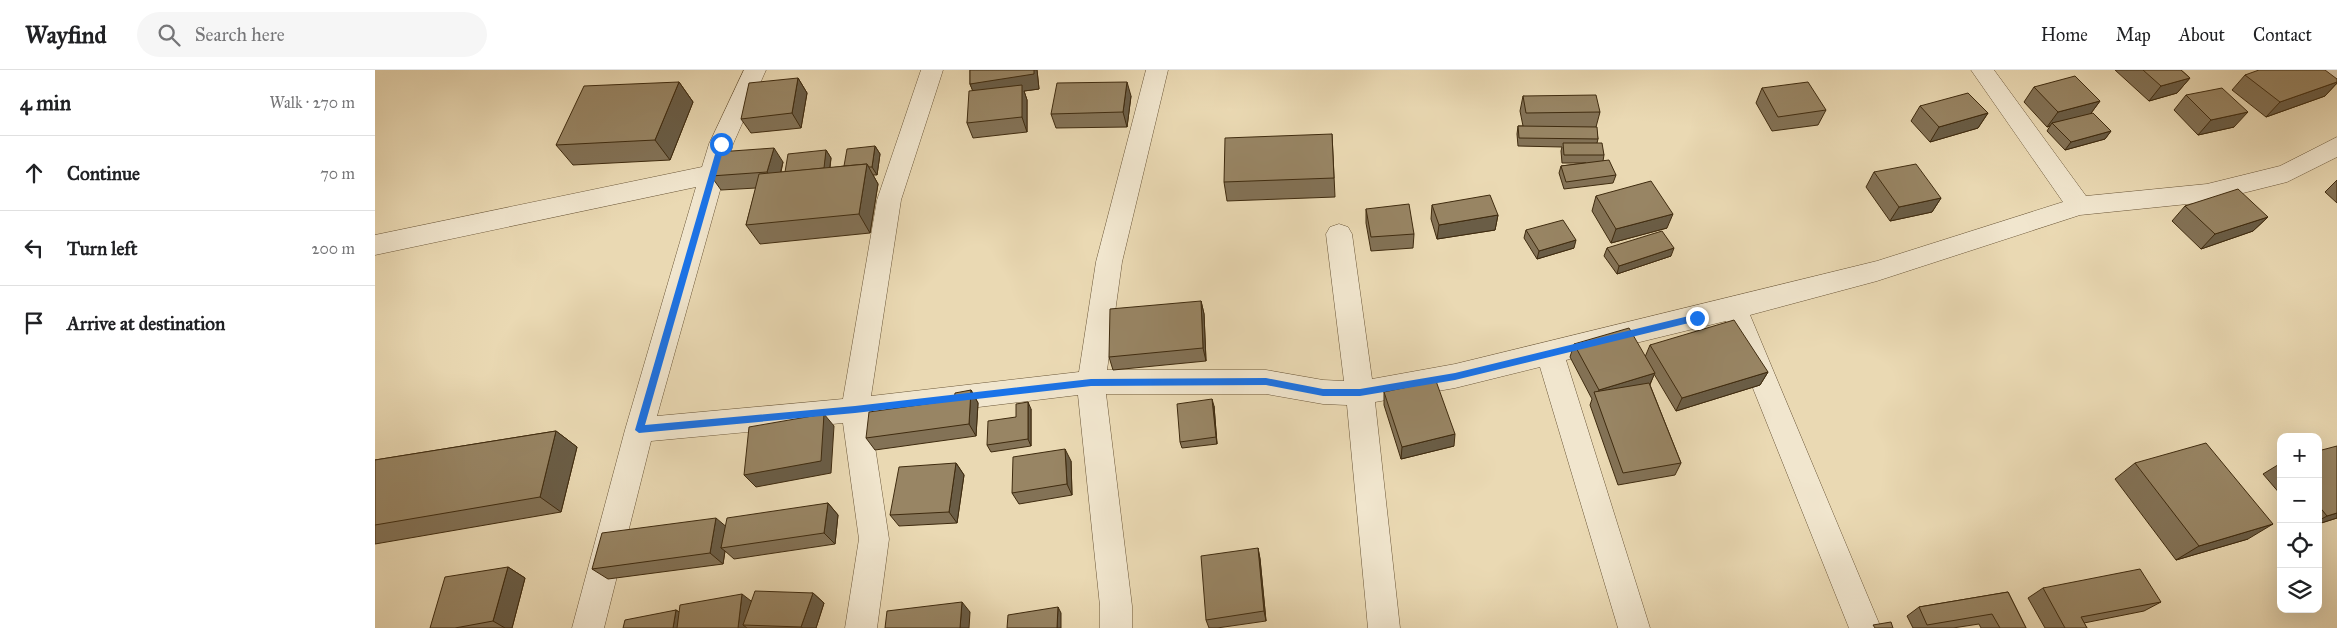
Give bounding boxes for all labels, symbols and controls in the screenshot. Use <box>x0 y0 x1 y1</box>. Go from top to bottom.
search box <box>137 12 487 57</box>
text: Wayfind <box>25 20 107 50</box>
icon: search <box>155 21 183 49</box>
text: Search here <box>195 23 285 46</box>
text: Home <box>2041 24 2088 46</box>
text: Map <box>2116 24 2151 46</box>
text: About <box>2179 24 2225 46</box>
text: Contact <box>2253 24 2312 46</box>
text: 4 min <box>20 90 71 116</box>
text: Walk · 270 m <box>269 93 355 112</box>
route start <box>710 133 733 156</box>
icon: ahead <box>20 159 48 187</box>
text: Continue <box>67 162 140 185</box>
text: 70 m <box>320 164 355 183</box>
icon: left <box>20 234 48 262</box>
text: Turn left <box>67 237 137 260</box>
text: 200 m <box>312 239 355 258</box>
route end <box>1686 307 1709 330</box>
icon: arrive <box>20 309 48 337</box>
text: Arrive at destination <box>67 312 225 335</box>
map controls <box>2277 433 2322 613</box>
button: + <box>2277 433 2322 478</box>
button: − <box>2277 478 2322 523</box>
button: locate <box>2277 523 2322 568</box>
button: layers <box>2277 568 2322 613</box>

